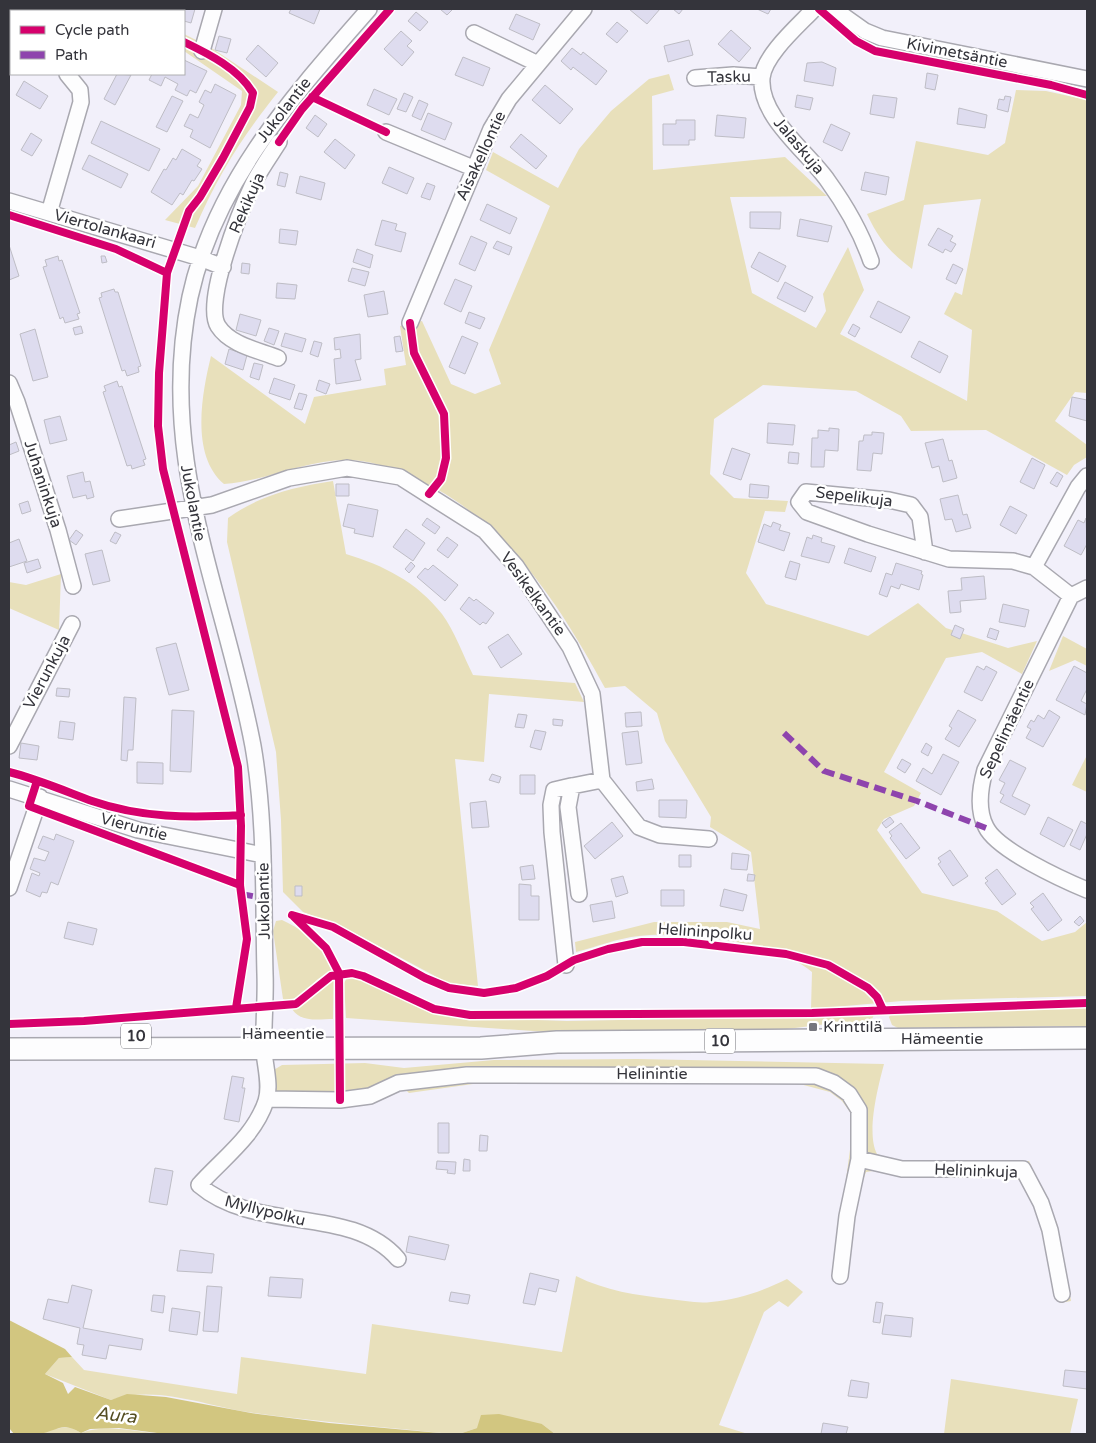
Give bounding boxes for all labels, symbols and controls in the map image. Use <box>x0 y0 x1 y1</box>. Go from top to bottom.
legend <box>10 10 185 75</box>
text: Cycle path <box>55 21 129 39</box>
street label: Kivimetsäntie <box>905 33 1009 73</box>
text: Path <box>55 46 88 64</box>
street label: Tasku <box>707 67 751 87</box>
street label: Jukolantie <box>252 73 316 147</box>
street label: Aisakellontie <box>452 108 510 204</box>
street label: Jalaskuja <box>769 113 829 179</box>
street label: Rekikuja <box>225 169 269 237</box>
street label: Viertolankaari <box>52 205 158 253</box>
street label: Juhaninkuja <box>19 438 67 530</box>
street label: Jukolantie <box>176 463 210 543</box>
street label: Sepelikuja <box>814 482 894 512</box>
street label: Vesikelkantie <box>496 548 570 640</box>
street label: Vierunkuja <box>19 631 75 713</box>
street label: Sepelimäentie <box>975 676 1039 782</box>
street label: Vieruntie <box>98 808 170 846</box>
street label: Jukolantie <box>253 862 275 940</box>
street label: Helininpolku <box>657 919 753 945</box>
place label: Krinttilä <box>823 1017 883 1037</box>
marker: Krinttilä <box>807 1021 819 1033</box>
road number: 10 <box>121 1024 151 1048</box>
street label: Hämeentie <box>242 1024 324 1044</box>
road number: 10 <box>705 1028 735 1054</box>
street label: Hämeentie <box>901 1029 983 1049</box>
street label: Helinintie <box>616 1064 688 1084</box>
street label: Helininkuja <box>934 1160 1018 1182</box>
street label: Myllypolku <box>222 1191 308 1231</box>
water label: Aura <box>94 1402 138 1428</box>

